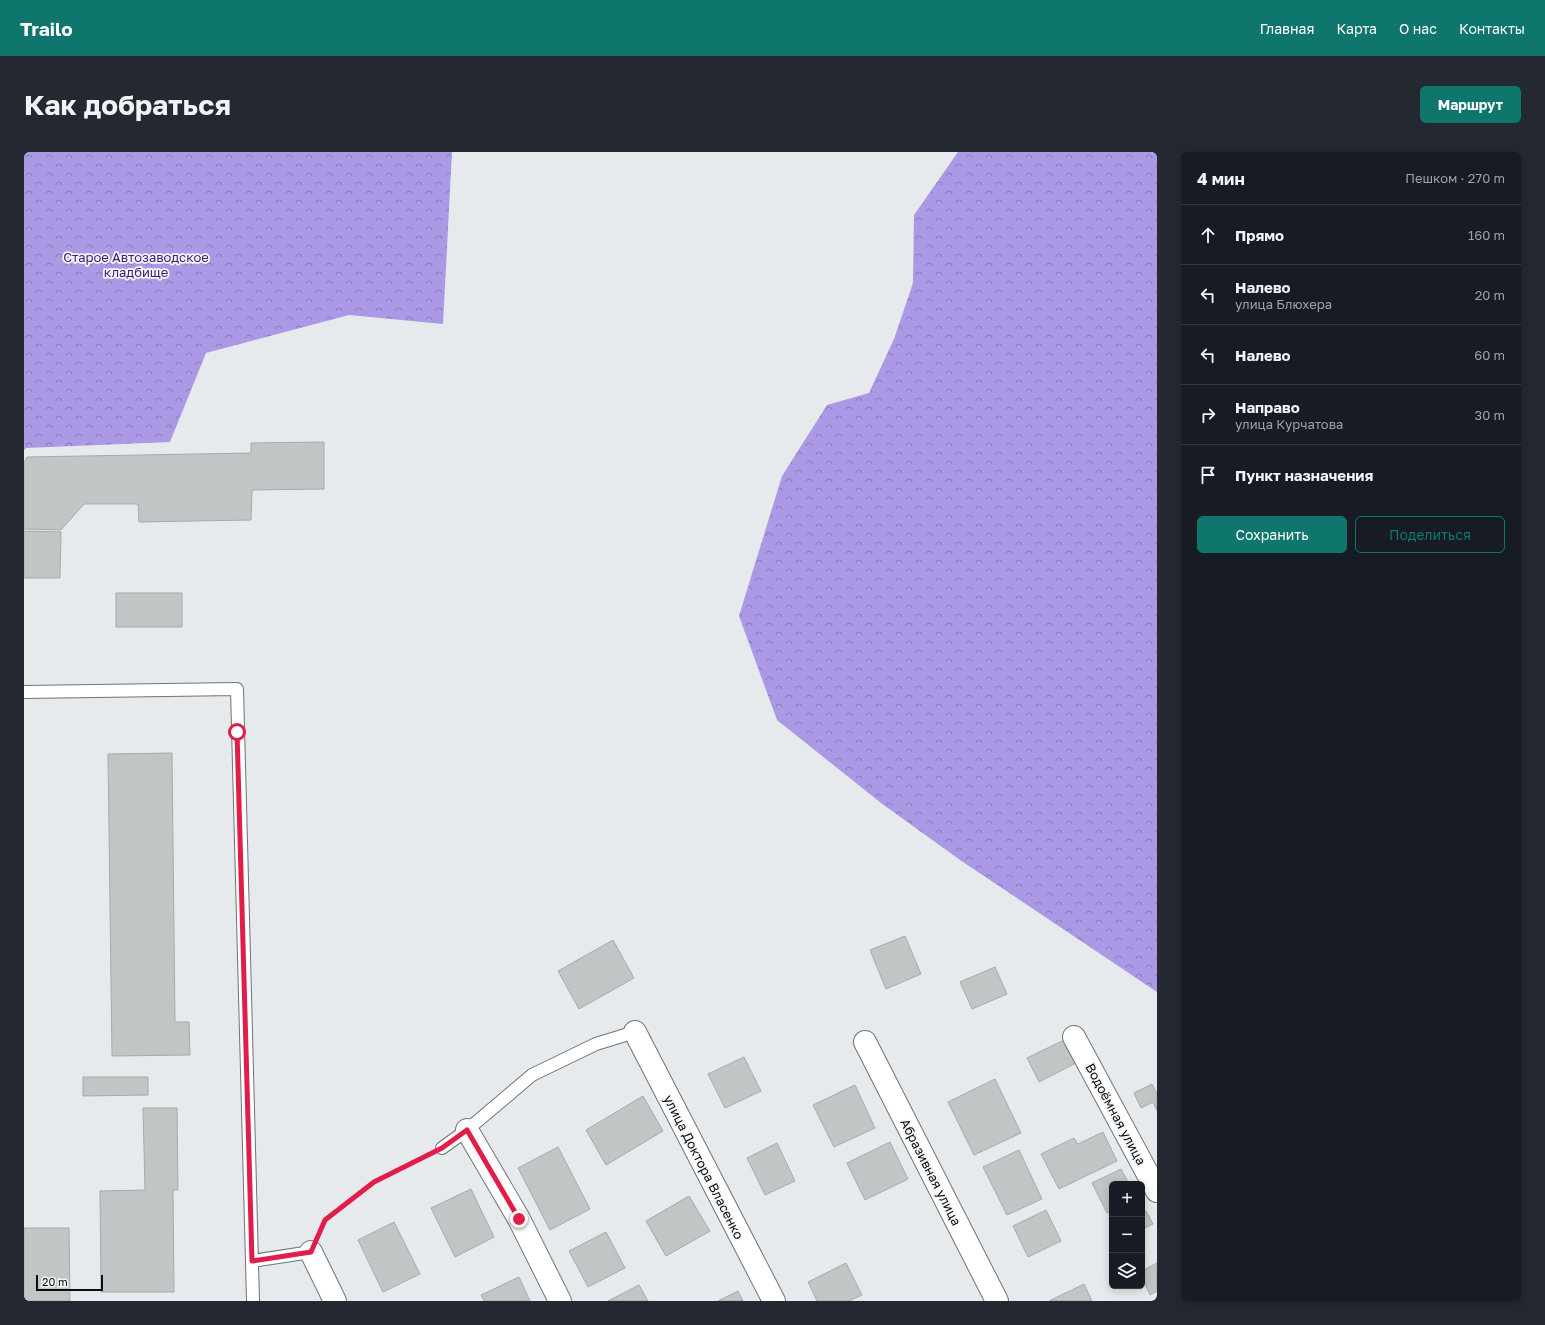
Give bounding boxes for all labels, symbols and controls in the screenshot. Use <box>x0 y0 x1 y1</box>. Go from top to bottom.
text: Trailo <box>20 17 73 40</box>
text: Главная <box>1260 20 1314 37</box>
text: Карта <box>1336 20 1377 37</box>
text: О нас <box>1399 20 1437 37</box>
text: Контакты <box>1459 20 1525 37</box>
button: Маршрут <box>1420 86 1521 123</box>
text: Как добраться <box>24 88 231 121</box>
text: 4 мин <box>1197 168 1245 189</box>
text: Пешком · 270 m <box>1405 170 1505 186</box>
icon: ahead <box>1197 224 1219 246</box>
text: Прямо <box>1235 226 1284 244</box>
text: 160 m <box>1468 227 1505 243</box>
park label: Старое Автозаводское кладбище <box>63 249 209 280</box>
text: Налево <box>1235 278 1291 296</box>
icon: left <box>1197 284 1219 306</box>
text: 20 m <box>1475 287 1505 303</box>
text: улица Блюхера <box>1235 296 1332 312</box>
icon: left <box>1197 344 1219 366</box>
text: Налево <box>1235 346 1291 364</box>
text: 60 m <box>1474 347 1505 363</box>
text: Направо <box>1235 398 1300 416</box>
icon: right <box>1197 404 1219 426</box>
text: 30 m <box>1475 407 1505 423</box>
text: улица Курчатова <box>1235 416 1343 432</box>
icon: arrive <box>1197 464 1219 486</box>
text: Пункт назначения <box>1235 466 1373 484</box>
button: Сохранить <box>1197 516 1347 553</box>
button: Поделиться <box>1355 516 1505 553</box>
route start <box>228 723 246 741</box>
street label: Водоёмная улица <box>1082 1060 1150 1168</box>
street label: улица Доктора Власенко <box>661 1092 747 1242</box>
street label: Абразивная улица <box>897 1116 965 1228</box>
map controls <box>1109 1181 1145 1289</box>
button: + <box>1109 1181 1145 1217</box>
route end <box>510 1210 528 1228</box>
button: − <box>1109 1217 1145 1253</box>
button: layers <box>1109 1253 1145 1289</box>
scale bar <box>36 1273 103 1292</box>
text: 20 m <box>42 1275 68 1288</box>

